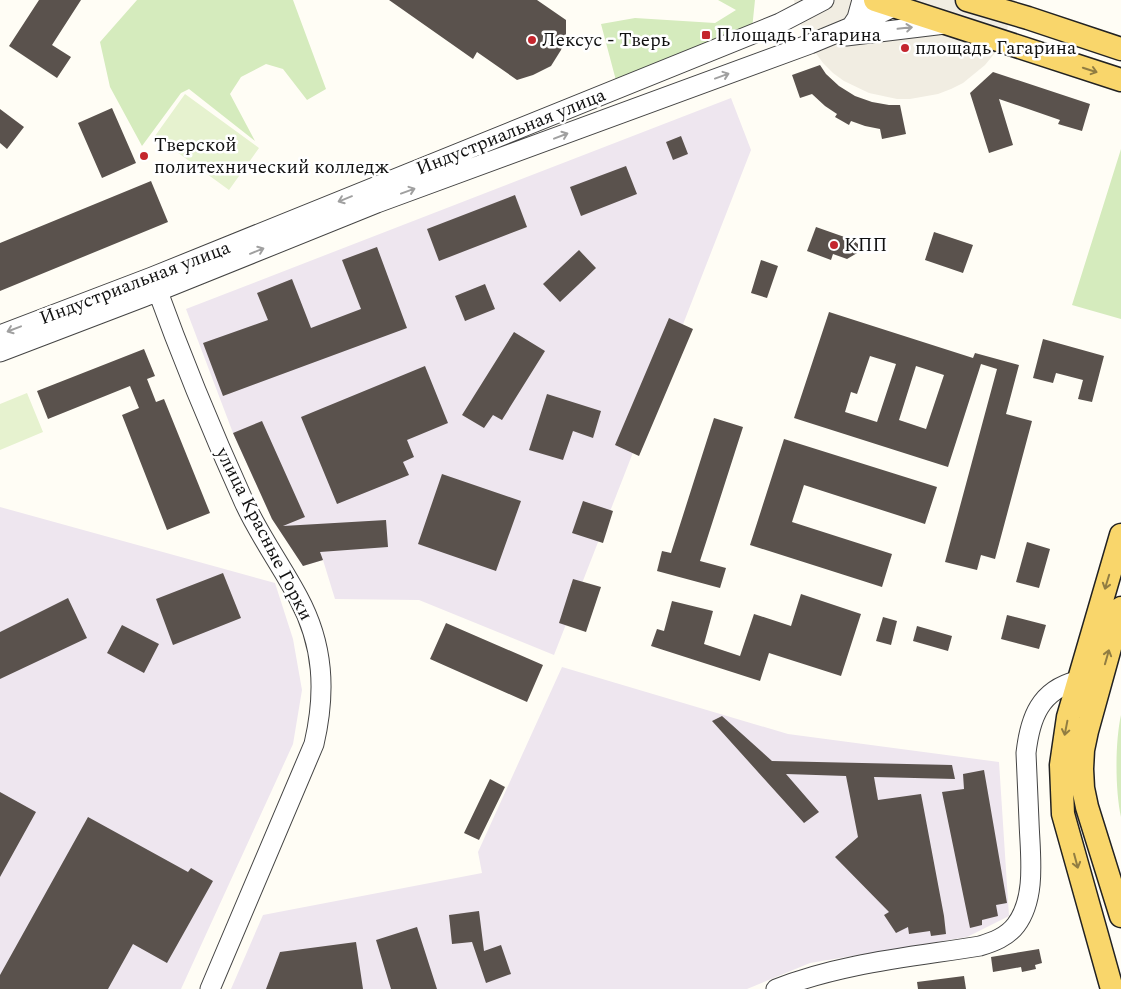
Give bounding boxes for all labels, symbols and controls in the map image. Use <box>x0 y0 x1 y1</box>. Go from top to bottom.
place label: Площадь Гагарина <box>716 21 882 50</box>
one-way arrow <box>897 23 913 33</box>
place label: Лексус - Тверь <box>542 26 670 55</box>
marker: Площадь Гагарина <box>700 29 712 41</box>
marker: Лексус - Тверь <box>526 34 538 46</box>
place label: площадь Гагарина <box>915 34 1077 63</box>
marker: площадь Гагарина <box>899 42 911 54</box>
one-way arrow <box>1082 66 1098 75</box>
one-way arrow <box>714 71 729 80</box>
street label: Индустриальная улица <box>412 80 611 183</box>
one-way arrow <box>553 130 568 140</box>
place label: Тверской политехнический колледж <box>154 131 390 182</box>
marker: Тверской политехнический колледж <box>138 150 150 162</box>
one-way arrow <box>400 186 415 195</box>
one-way arrow <box>337 196 352 205</box>
place label: КПП <box>844 231 887 260</box>
street label: Индустриальная улица <box>35 233 235 333</box>
marker: КПП <box>828 239 840 251</box>
one-way arrow <box>249 246 264 255</box>
one-way arrow <box>7 325 22 334</box>
street label: улица Красные Горки <box>207 441 320 626</box>
one-way arrow <box>1102 573 1112 589</box>
one-way arrow <box>1103 649 1112 665</box>
one-way arrow <box>1060 720 1070 736</box>
one-way arrow <box>1072 852 1081 868</box>

